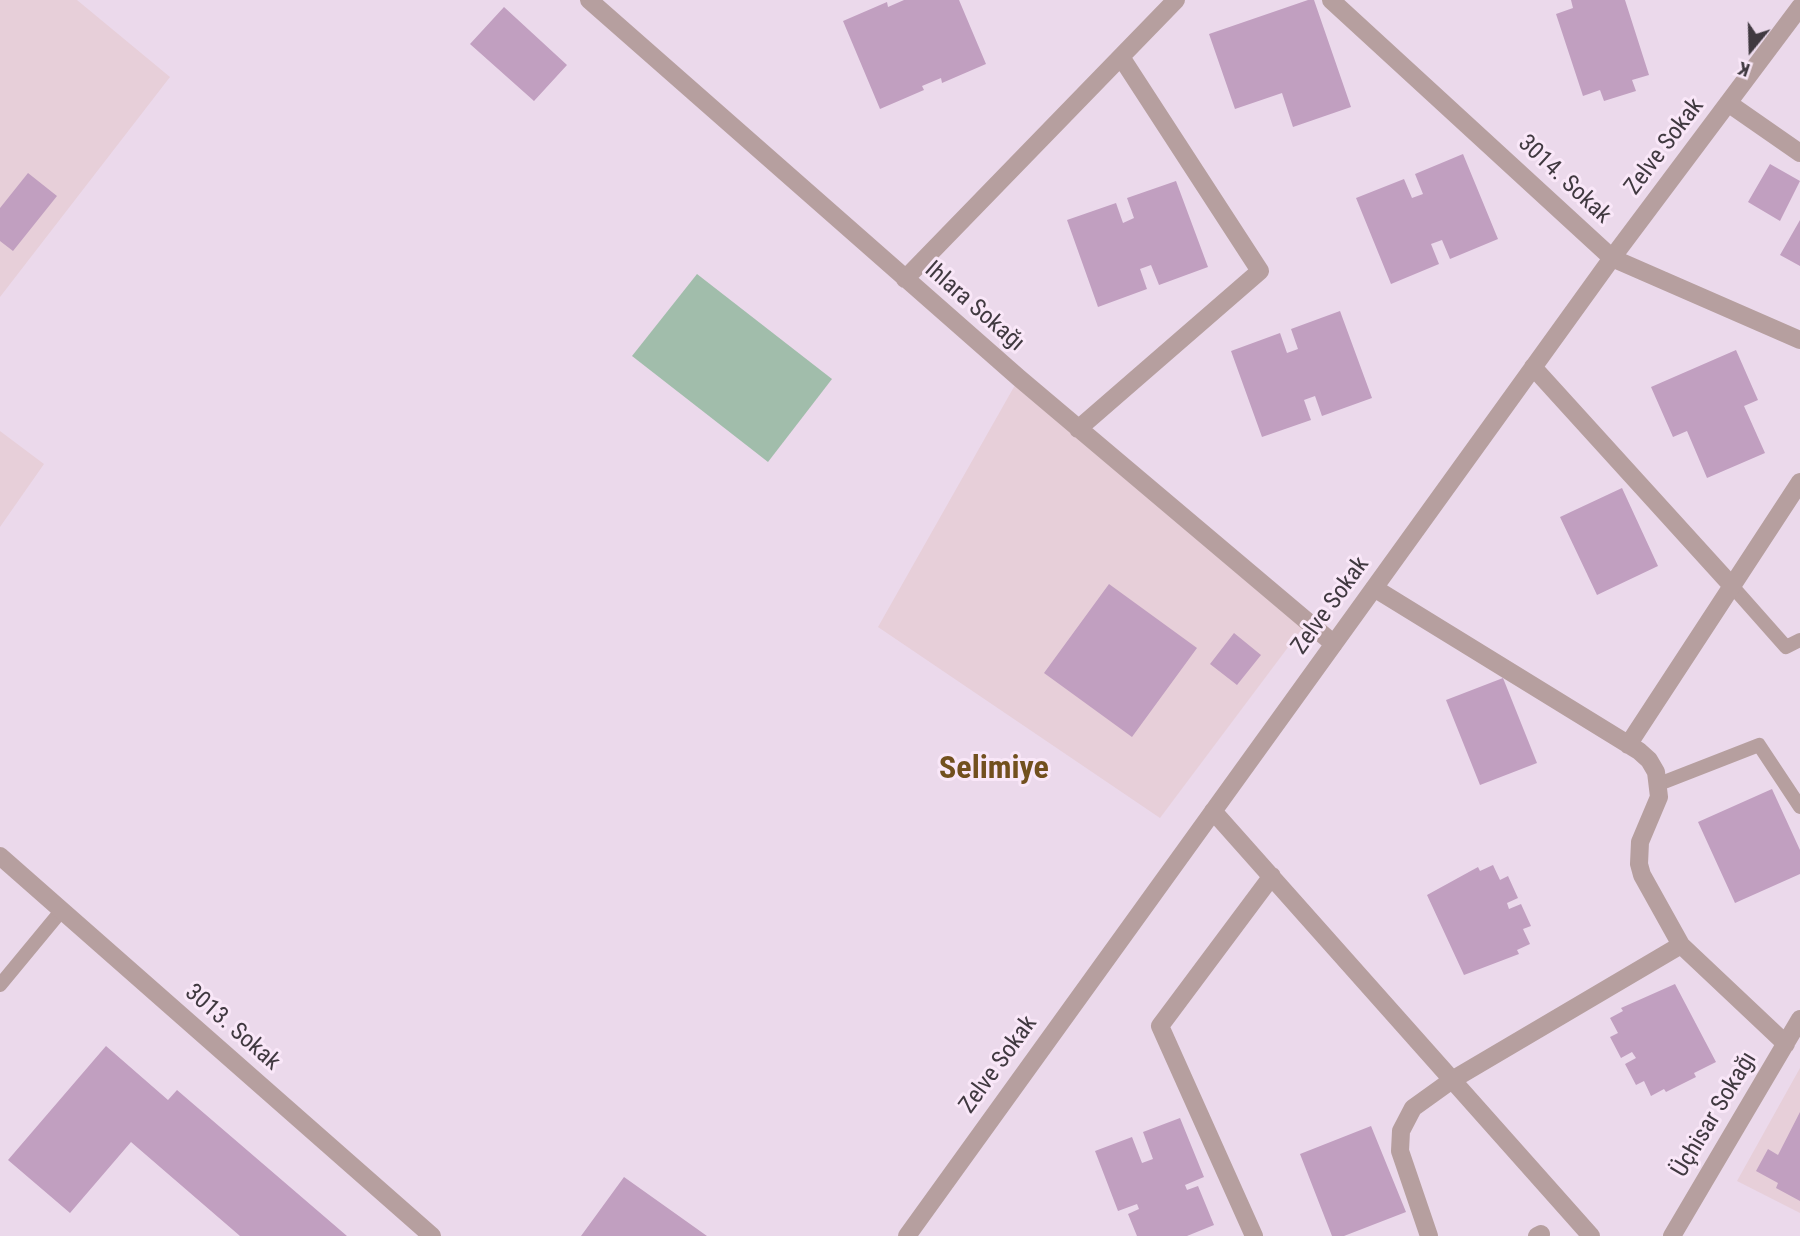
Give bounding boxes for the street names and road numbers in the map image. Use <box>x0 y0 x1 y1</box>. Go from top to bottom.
street label: Zelve Sokak <box>1619 93 1711 201</box>
street label: 3014. Sokak <box>1511 130 1617 230</box>
street label: Ihlara Sokağı <box>918 256 1030 358</box>
street label: Zelve Sokak <box>1286 552 1376 660</box>
street label: 3013. Sokak <box>178 979 286 1077</box>
street label: Zelve Sokak <box>954 1011 1044 1119</box>
street label: Üçhisar Sokağı <box>1666 1047 1764 1183</box>

